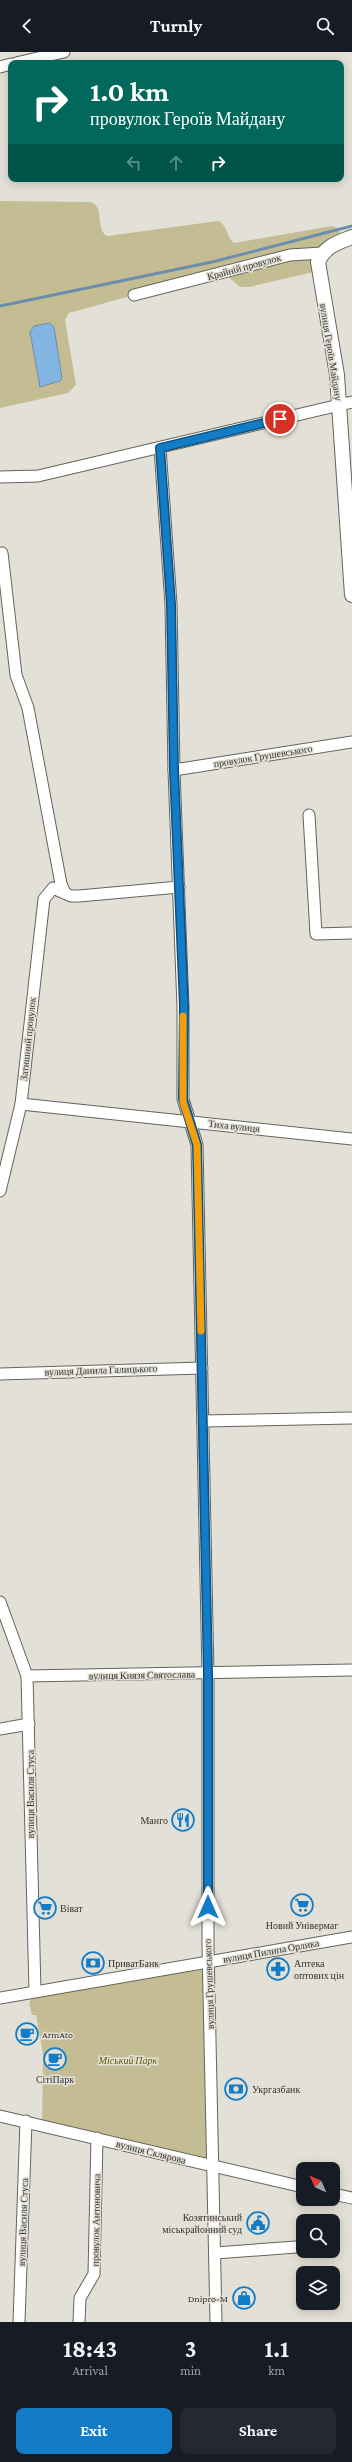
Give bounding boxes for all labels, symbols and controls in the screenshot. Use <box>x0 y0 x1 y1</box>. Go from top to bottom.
icon: back <box>16 15 38 37</box>
icon: search <box>314 15 336 37</box>
text: Turnly <box>150 16 202 36</box>
icon: right <box>24 76 76 128</box>
text: 1.0 km <box>90 76 169 107</box>
text: провулок Героїв Майдану <box>90 109 285 129</box>
icon: left <box>123 152 145 174</box>
icon: ahead <box>165 152 187 174</box>
icon: right <box>207 152 229 174</box>
street label: Крайній провулок <box>206 252 282 282</box>
street label: вулиця Героїв Майдану <box>318 302 344 402</box>
pin <box>263 402 297 436</box>
icon: arrive <box>269 408 291 430</box>
street label: провулок Грушевського <box>213 743 313 769</box>
street label: Затишний провулок <box>18 997 38 1081</box>
street label: Тиха вулиця <box>208 1118 261 1134</box>
street label: вулиця Данила Галицького <box>44 1363 158 1377</box>
street label: вулиця Князя Святослава <box>89 1669 196 1681</box>
street label: вулиця Василя Стуса <box>25 1749 36 1838</box>
restaurant icon: Манго <box>170 1807 196 1833</box>
place label: Манго <box>140 1815 168 1826</box>
position arrow <box>187 1886 229 1928</box>
supermarket icon: Новий Універмаг <box>289 1892 315 1918</box>
supermarket icon: Віват <box>32 1895 58 1921</box>
place label: Віват <box>60 1903 83 1914</box>
place label: Новий Універмаг <box>266 1920 338 1931</box>
street label: вулиця Пилипа Орлика <box>222 1937 320 1965</box>
street label: вулиця Грушевського <box>202 1939 216 2029</box>
bank icon: ПриватБанк <box>80 1950 106 1976</box>
pharmacy icon: Аптека оптових цін <box>265 1956 291 1982</box>
place label: ПриватБанк <box>108 1958 159 1969</box>
place label: Аптека оптових цін <box>294 1958 345 1981</box>
cafe icon: ArmAto <box>14 2021 40 2047</box>
place label: ArmAto <box>42 2029 73 2040</box>
cafe icon: СітіПарк <box>42 2046 68 2072</box>
park label: Міський Парк <box>98 2055 158 2066</box>
place label: СітіПарк <box>36 2074 74 2085</box>
bank icon: Укргазбанк <box>223 2076 249 2102</box>
place label: Укргазбанк <box>252 2084 300 2095</box>
street label: вулиця Склярова <box>115 2138 187 2166</box>
north arrow <box>296 2162 340 2206</box>
map controls <box>296 2162 340 2310</box>
street label: провулок Антоновича <box>90 2173 102 2266</box>
street label: вулиця Василя Стуса <box>16 2177 30 2266</box>
public building icon: Козятинський міськрайонний суд <box>245 2210 271 2236</box>
place label: Козятинський міськрайонний суд <box>162 2212 243 2235</box>
button: search <box>296 2214 340 2258</box>
button: layers <box>296 2266 340 2310</box>
shop icon: Dnipro-M <box>231 2285 257 2311</box>
place label: Dnipro-M <box>188 2293 228 2304</box>
text: 18:43 <box>63 2335 117 2362</box>
text: 3 <box>185 2335 197 2362</box>
text: 1.1 <box>264 2335 289 2362</box>
text: Arrival <box>72 2363 108 2378</box>
text: min <box>180 2363 201 2378</box>
text: km <box>268 2363 285 2378</box>
button: Exit <box>16 2408 172 2454</box>
button: Share <box>180 2408 336 2454</box>

